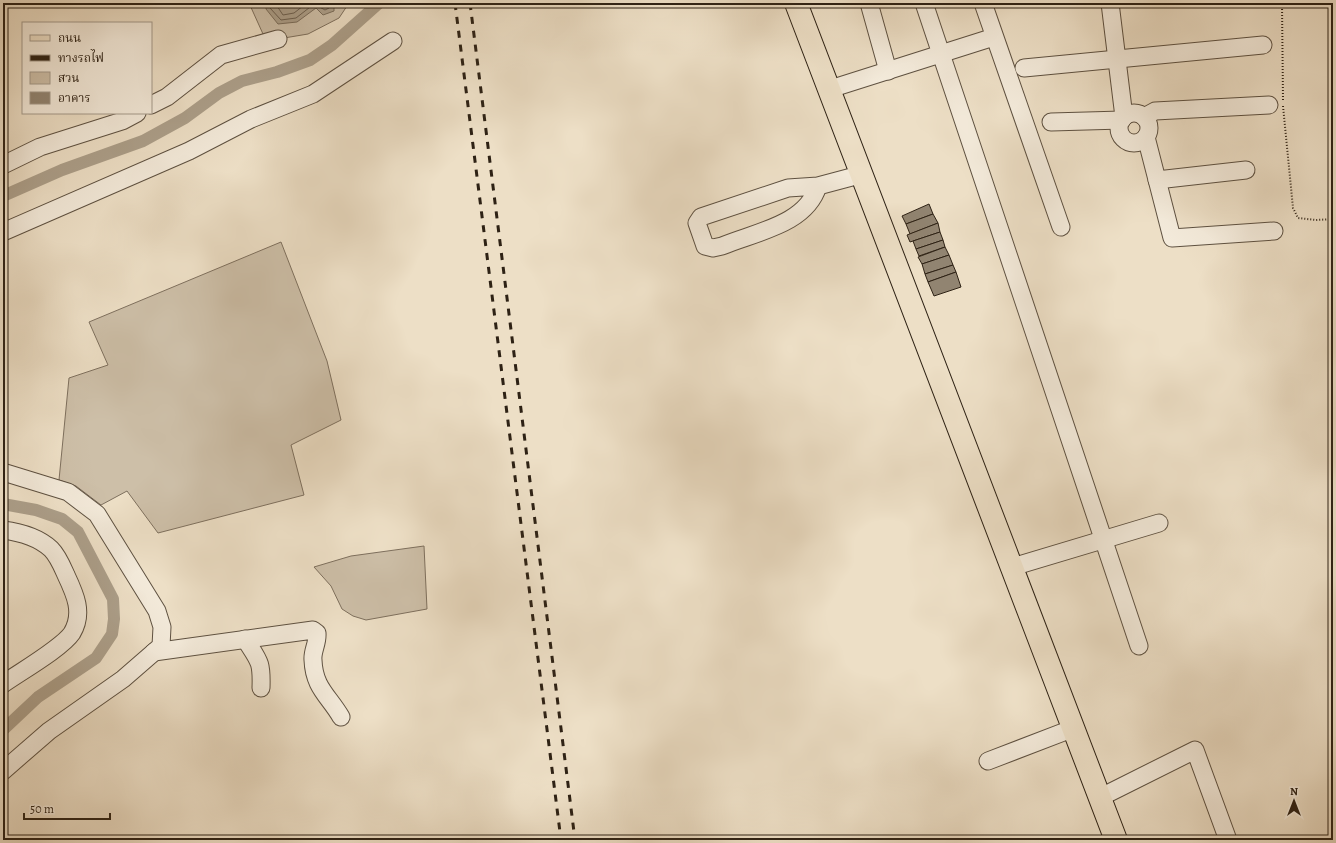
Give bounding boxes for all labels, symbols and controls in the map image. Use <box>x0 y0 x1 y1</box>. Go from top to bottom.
legend <box>22 22 152 114</box>
text: ถนน <box>58 30 81 46</box>
text: ทางรถไฟ <box>58 49 104 66</box>
text: สวน <box>58 70 80 86</box>
text: อาคาร <box>58 90 90 106</box>
north arrow <box>1274 781 1314 821</box>
text: N <box>1290 784 1298 799</box>
scale bar <box>24 795 110 821</box>
text: 50 m <box>30 801 54 817</box>

